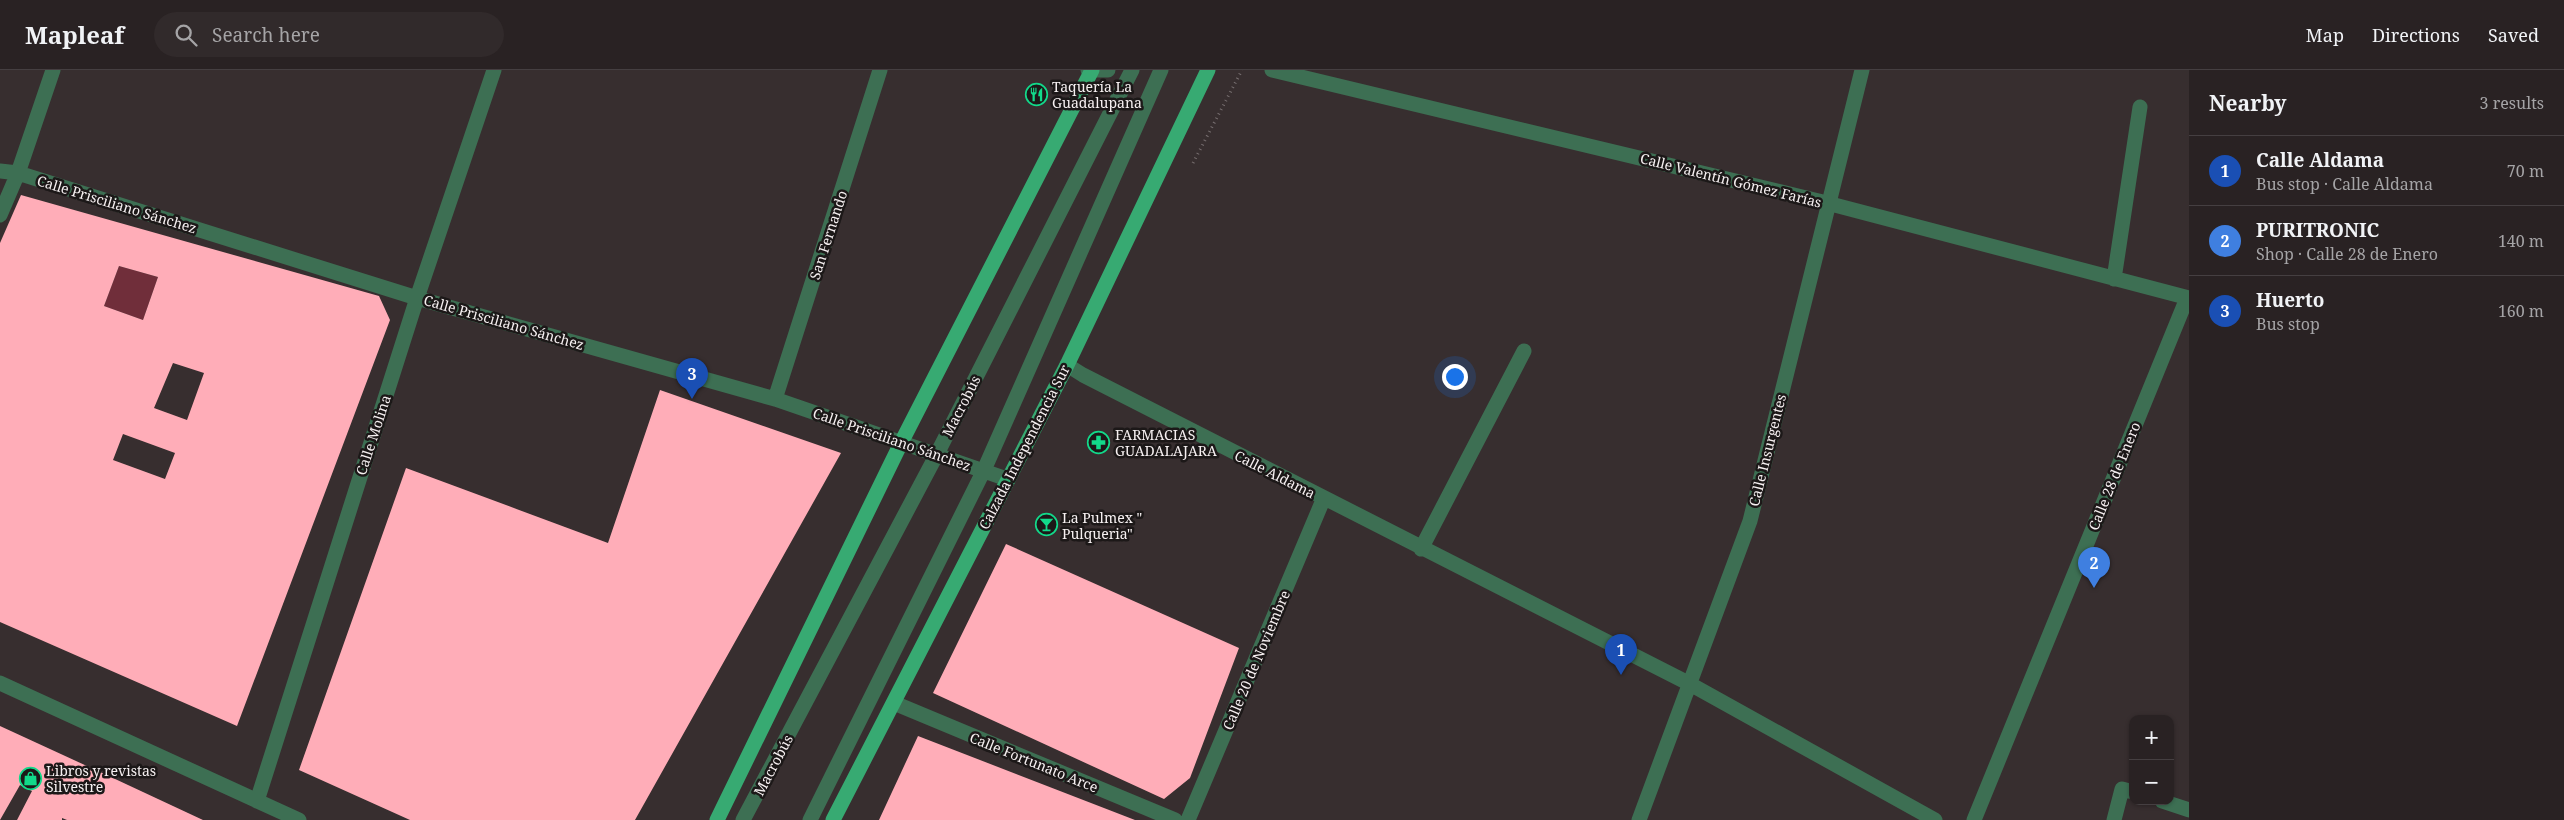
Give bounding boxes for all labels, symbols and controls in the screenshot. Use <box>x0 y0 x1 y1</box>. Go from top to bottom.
search box <box>154 12 504 57</box>
text: Mapleaf <box>25 18 124 51</box>
icon: search <box>172 21 200 49</box>
text: Search here <box>212 22 320 48</box>
text: Map <box>2306 23 2344 47</box>
text: Directions <box>2372 23 2460 47</box>
text: Saved <box>2488 23 2539 47</box>
place label: Taquería La Guadalupana <box>1052 77 1142 112</box>
restaurant icon: Taquería La Guadalupana <box>1024 82 1048 106</box>
text: Nearby <box>2209 89 2287 117</box>
text: 3 results <box>2480 92 2544 114</box>
text: Calle Aldama <box>2256 147 2384 173</box>
street label: Calle Valentín Gómez Farías <box>1638 148 1824 212</box>
text: 1 <box>2220 160 2230 182</box>
text: 70 m <box>2507 160 2544 182</box>
street label: Calle Prisciliano Sánchez <box>35 171 199 237</box>
text: Bus stop · Calle Aldama <box>2256 173 2433 195</box>
street label: San Fernando <box>805 188 851 282</box>
text: PURITRONIC <box>2256 217 2379 243</box>
text: 2 <box>2220 230 2230 252</box>
text: 140 m <box>2498 230 2544 252</box>
text: Shop · Calle 28 de Enero <box>2256 243 2438 265</box>
text: Huerto <box>2256 287 2324 313</box>
street label: Calle Prisciliano Sánchez <box>422 290 586 354</box>
text: 3 <box>2220 300 2230 322</box>
text: 160 m <box>2498 300 2544 322</box>
text: Bus stop <box>2256 313 2320 335</box>
pin: 3 <box>676 358 708 399</box>
street label: Calzada Independencia Sur <box>974 361 1074 533</box>
your location <box>1442 364 1468 390</box>
street label: Macrobús <box>937 372 985 440</box>
street label: Calle Molina <box>351 392 395 478</box>
street label: Calle Insurgentes <box>1744 392 1790 508</box>
street label: Calle Prisciliano Sánchez <box>810 403 974 475</box>
street label: Calle 28 de Enero <box>2084 419 2144 533</box>
place label: FARMACIAS GUADALAJARA <box>1115 425 1217 460</box>
pharmacy icon: FARMACIAS GUADALAJARA <box>1087 430 1111 454</box>
street label: Calle Aldama <box>1231 446 1319 503</box>
place label: La Pulmex " Pulqueria" <box>1062 508 1142 543</box>
bar icon: La Pulmex " Pulqueria" <box>1034 513 1058 537</box>
pin: 2 <box>2078 547 2110 588</box>
street label: Calle 20 de Noviembre <box>1218 587 1294 733</box>
pin: 1 <box>1605 634 1637 675</box>
map controls <box>2129 715 2174 805</box>
button: + <box>2129 715 2174 760</box>
street label: Calle Fortunato Arce <box>967 728 1101 796</box>
street label: Macrobús <box>749 731 797 799</box>
button: − <box>2129 760 2174 805</box>
place label: Libros y revistas Silvestre <box>46 761 156 796</box>
shop icon: Libros y revistas Silvestre <box>18 766 42 790</box>

